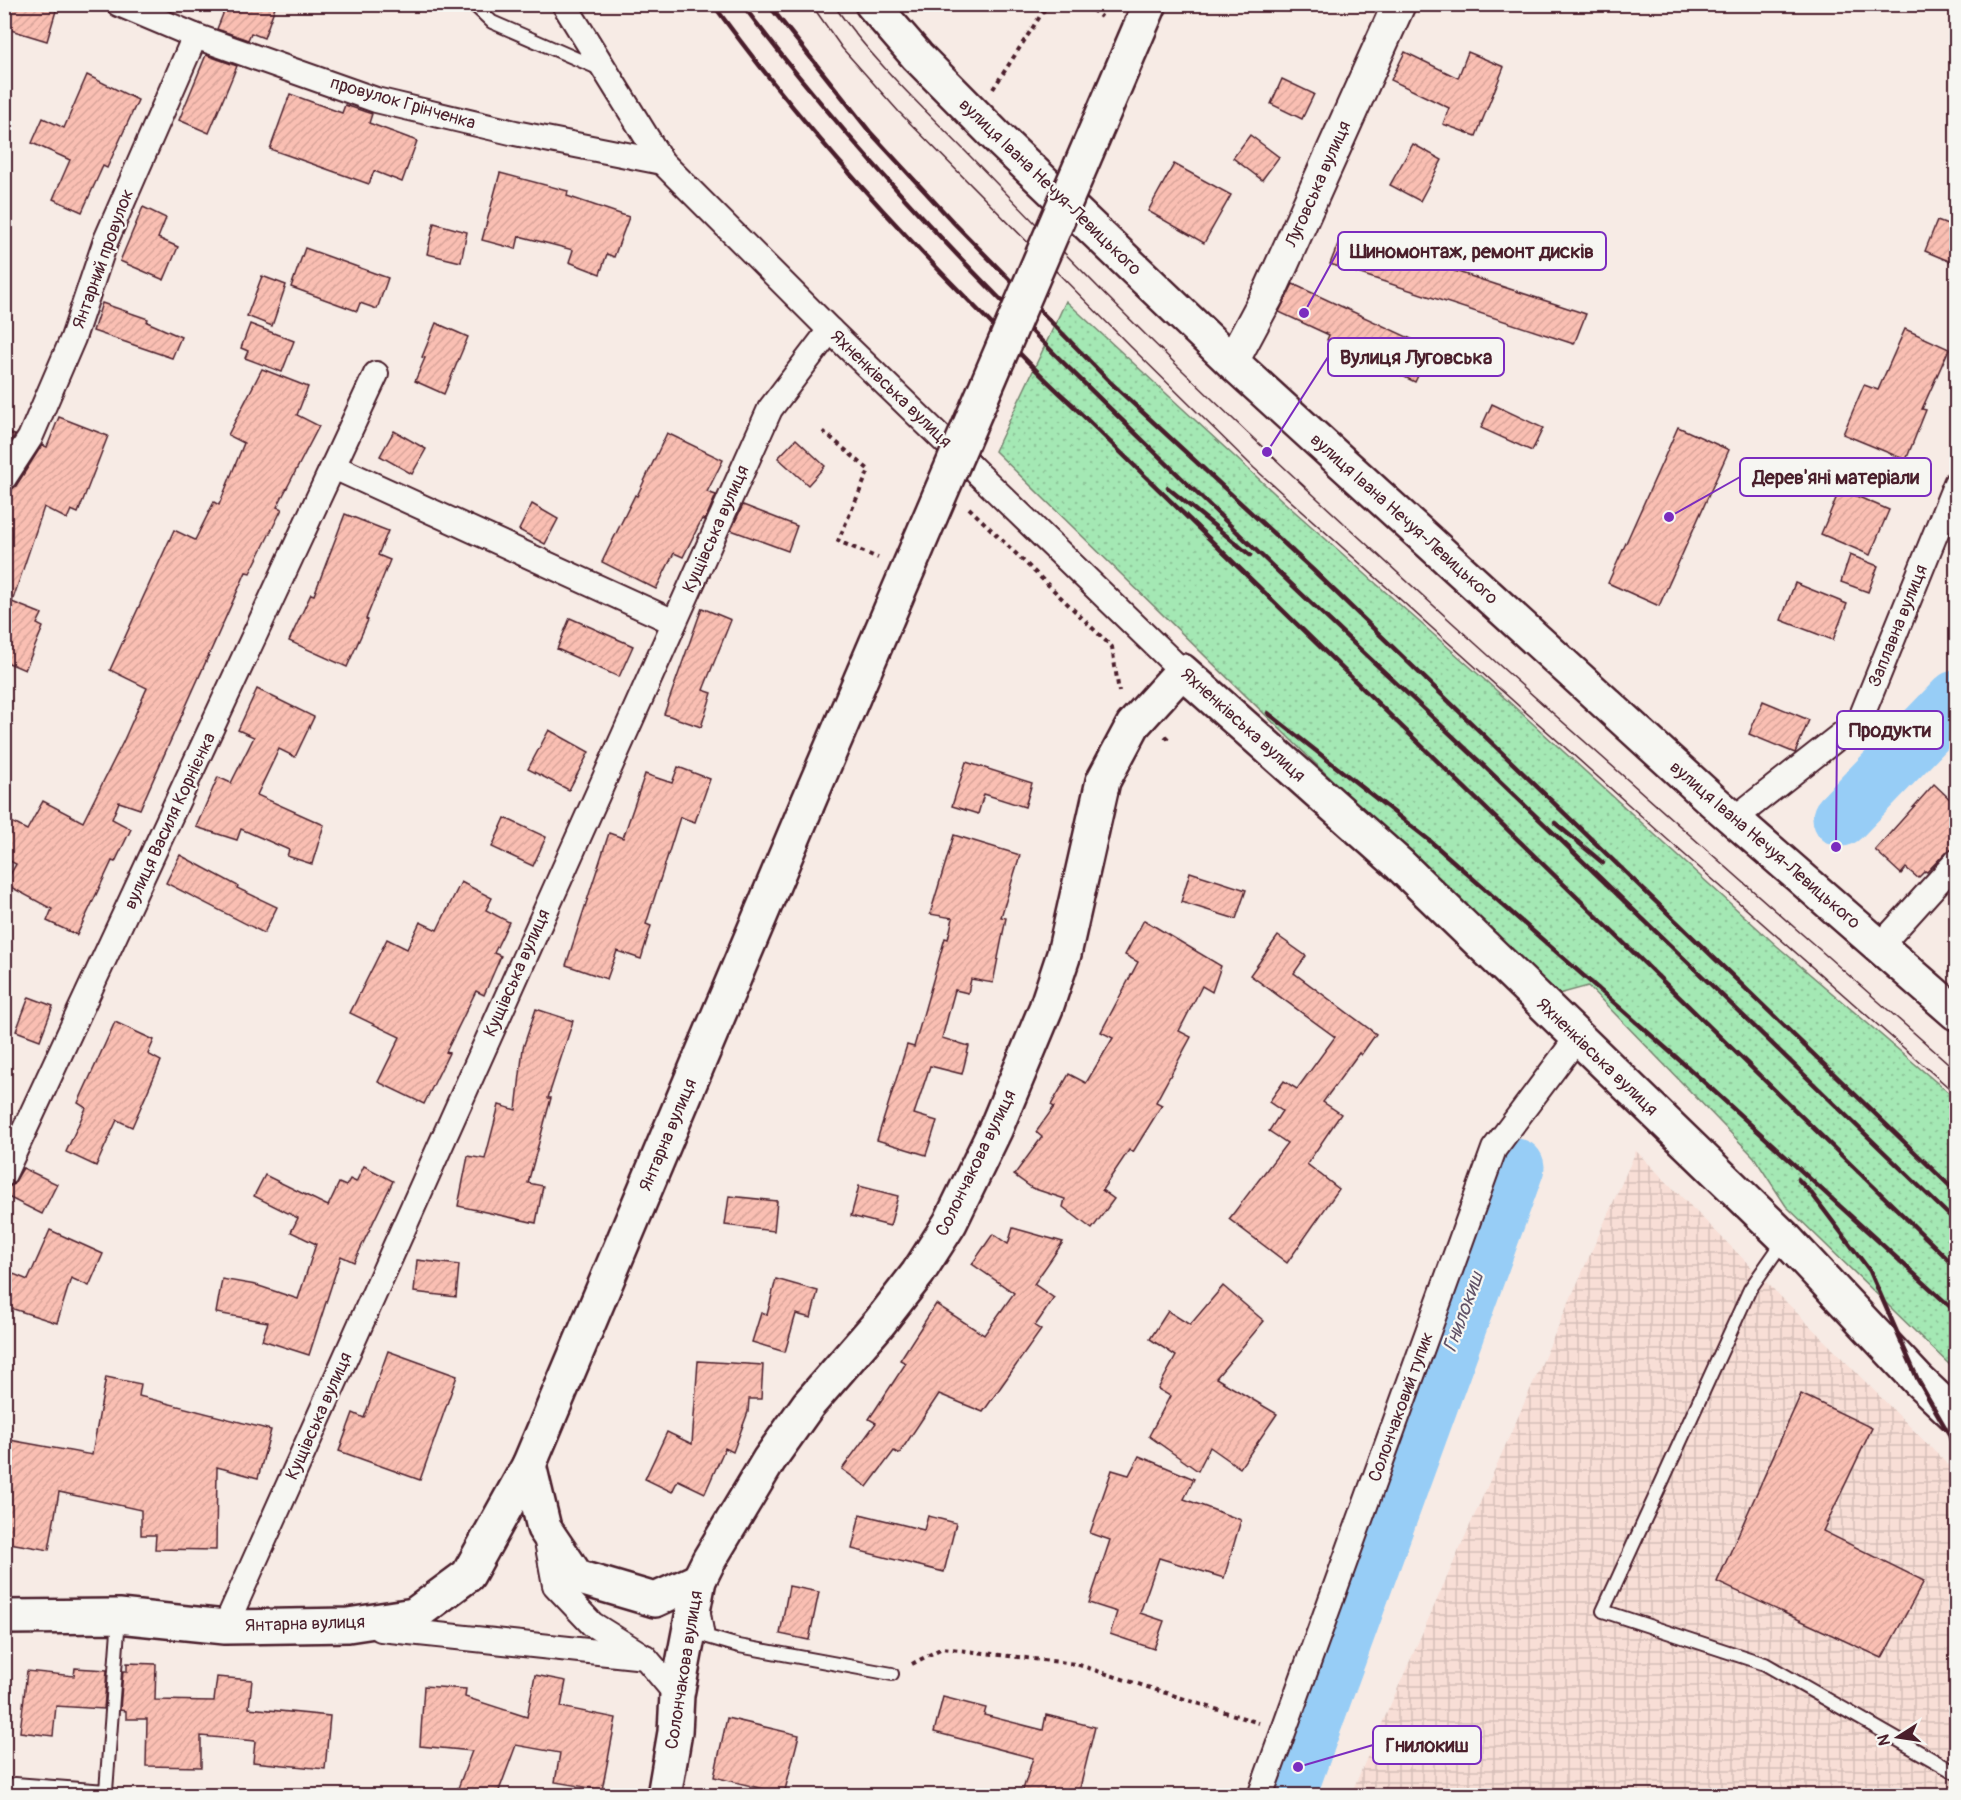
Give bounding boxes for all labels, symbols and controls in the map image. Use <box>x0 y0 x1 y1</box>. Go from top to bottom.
street label: провулок Грінченка <box>328 71 478 135</box>
street label: вулиця Івана Нечуя-Левицького <box>954 94 1146 281</box>
street label: Луговська вулиця <box>1279 117 1356 252</box>
street label: Янтарний провулок <box>67 186 139 332</box>
callout: Шиномонтаж, ремонт дисків <box>1338 232 1606 270</box>
text: Шиномонтаж, ремонт дисків <box>1349 239 1594 264</box>
street label: Яхненківська вулиця <box>825 325 957 453</box>
callout: Вулиця Луговська <box>1328 338 1504 376</box>
text: Вулиця Луговська <box>1340 345 1492 370</box>
street label: вулиця Івана Нечуя-Левицького <box>1305 428 1503 610</box>
callout: Дерев'янi матерiали <box>1740 458 1931 496</box>
street label: Кущівська вулиця <box>678 462 754 596</box>
text: Дерев'янi матерiали <box>1752 465 1919 490</box>
street label: Заплавна вулиця <box>1863 561 1933 691</box>
street label: Яхненківська вулиця <box>1176 663 1310 787</box>
callout: Продукти <box>1837 711 1943 749</box>
text: Продукти <box>1849 718 1931 743</box>
street label: вулиця Василя Корнієнка <box>119 729 221 913</box>
street label: вулиця Івана Нечуя-Левицького <box>1665 756 1865 934</box>
street label: Кущівська вулиця <box>479 906 555 1040</box>
street label: Яхненківська вулиця <box>1531 993 1663 1121</box>
street label: Янтарна вулиця <box>634 1075 702 1195</box>
street label: Солончакова вулиця <box>931 1086 1021 1240</box>
water label: Гнилокиш <box>1437 1267 1490 1355</box>
street label: Солончаковий тупик <box>1363 1329 1439 1485</box>
street label: Кущівська вулиця <box>281 1349 357 1483</box>
street label: Солончакова вулиця <box>660 1589 708 1751</box>
street label: Янтарна вулиця <box>244 1610 366 1638</box>
north arrow <box>1868 1707 1928 1767</box>
callout: Гнилокиш <box>1373 1726 1481 1764</box>
text: N <box>1873 1732 1895 1747</box>
text: Гнилокиш <box>1385 1733 1469 1758</box>

